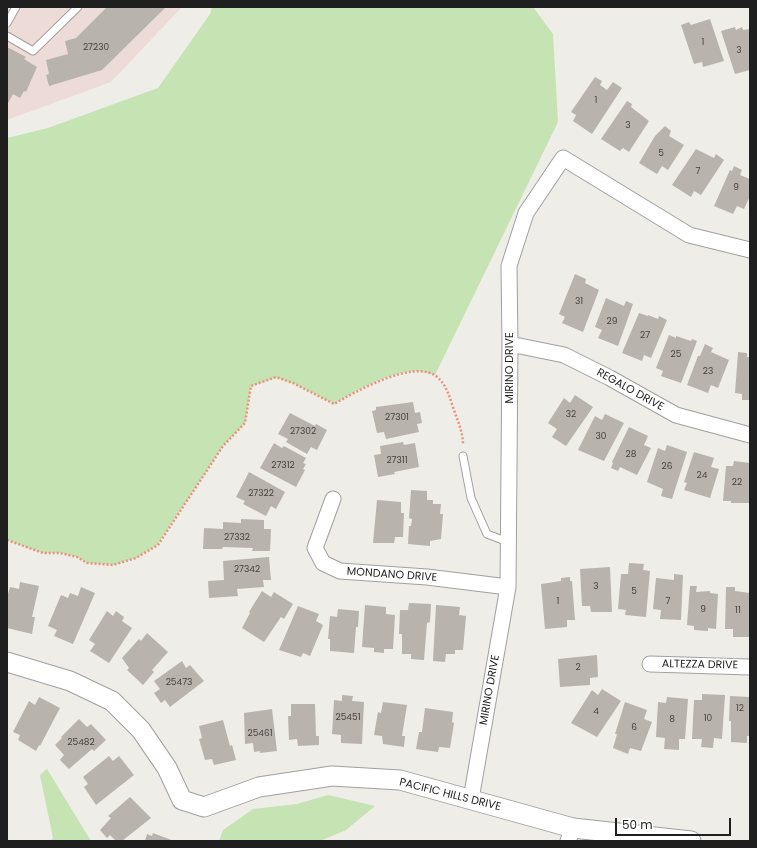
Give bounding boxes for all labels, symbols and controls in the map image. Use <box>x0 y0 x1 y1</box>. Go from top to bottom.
house number: 1 <box>702 38 704 48</box>
house number: 27230 <box>83 43 109 53</box>
house number: 3 <box>736 46 742 56</box>
house number: 1 <box>595 96 597 106</box>
house number: 3 <box>625 121 631 131</box>
house number: 5 <box>658 149 664 159</box>
house number: 7 <box>696 167 700 177</box>
house number: 9 <box>733 183 739 193</box>
house number: 31 <box>575 297 583 307</box>
house number: 29 <box>607 317 617 327</box>
house number: 27 <box>640 331 650 341</box>
street label: MIRINO DRIVE <box>503 332 517 404</box>
house number: 25 <box>671 350 681 360</box>
street label: REGALO DRIVE <box>594 366 666 414</box>
house number: 23 <box>703 367 713 377</box>
house number: 32 <box>566 410 576 420</box>
house number: 27301 <box>385 413 409 423</box>
house number: 27302 <box>290 427 316 437</box>
house number: 30 <box>596 432 606 442</box>
house number: 28 <box>626 450 636 460</box>
house number: 27311 <box>386 456 408 466</box>
house number: 27312 <box>271 461 295 471</box>
house number: 26 <box>662 462 672 472</box>
house number: 24 <box>697 471 707 481</box>
house number: 22 <box>732 478 742 488</box>
house number: 27322 <box>248 489 274 499</box>
house number: 27332 <box>224 533 250 543</box>
house number: 27342 <box>234 565 260 575</box>
street label: MONDANO DRIVE <box>346 565 438 585</box>
house number: 3 <box>593 582 599 592</box>
house number: 5 <box>631 587 637 597</box>
house number: 1 <box>557 597 559 607</box>
house number: 7 <box>666 597 670 607</box>
house number: 9 <box>700 605 706 615</box>
house number: 11 <box>735 606 741 616</box>
street label: MIRINO DRIVE <box>477 654 503 726</box>
street label: ALTEZZA DRIVE <box>662 658 738 672</box>
house number: 2 <box>575 663 581 673</box>
house number: 25473 <box>166 678 192 688</box>
house number: 12 <box>736 704 744 714</box>
house number: 4 <box>593 707 599 717</box>
house number: 25451 <box>335 713 361 723</box>
house number: 10 <box>704 714 712 724</box>
house number: 8 <box>669 715 675 725</box>
house number: 6 <box>631 723 637 733</box>
house number: 25461 <box>247 729 273 739</box>
house number: 25482 <box>67 738 95 748</box>
street label: PACIFIC HILLS DRIVE <box>398 776 502 814</box>
scale bar <box>617 810 733 836</box>
text: 50 m <box>622 816 653 833</box>

